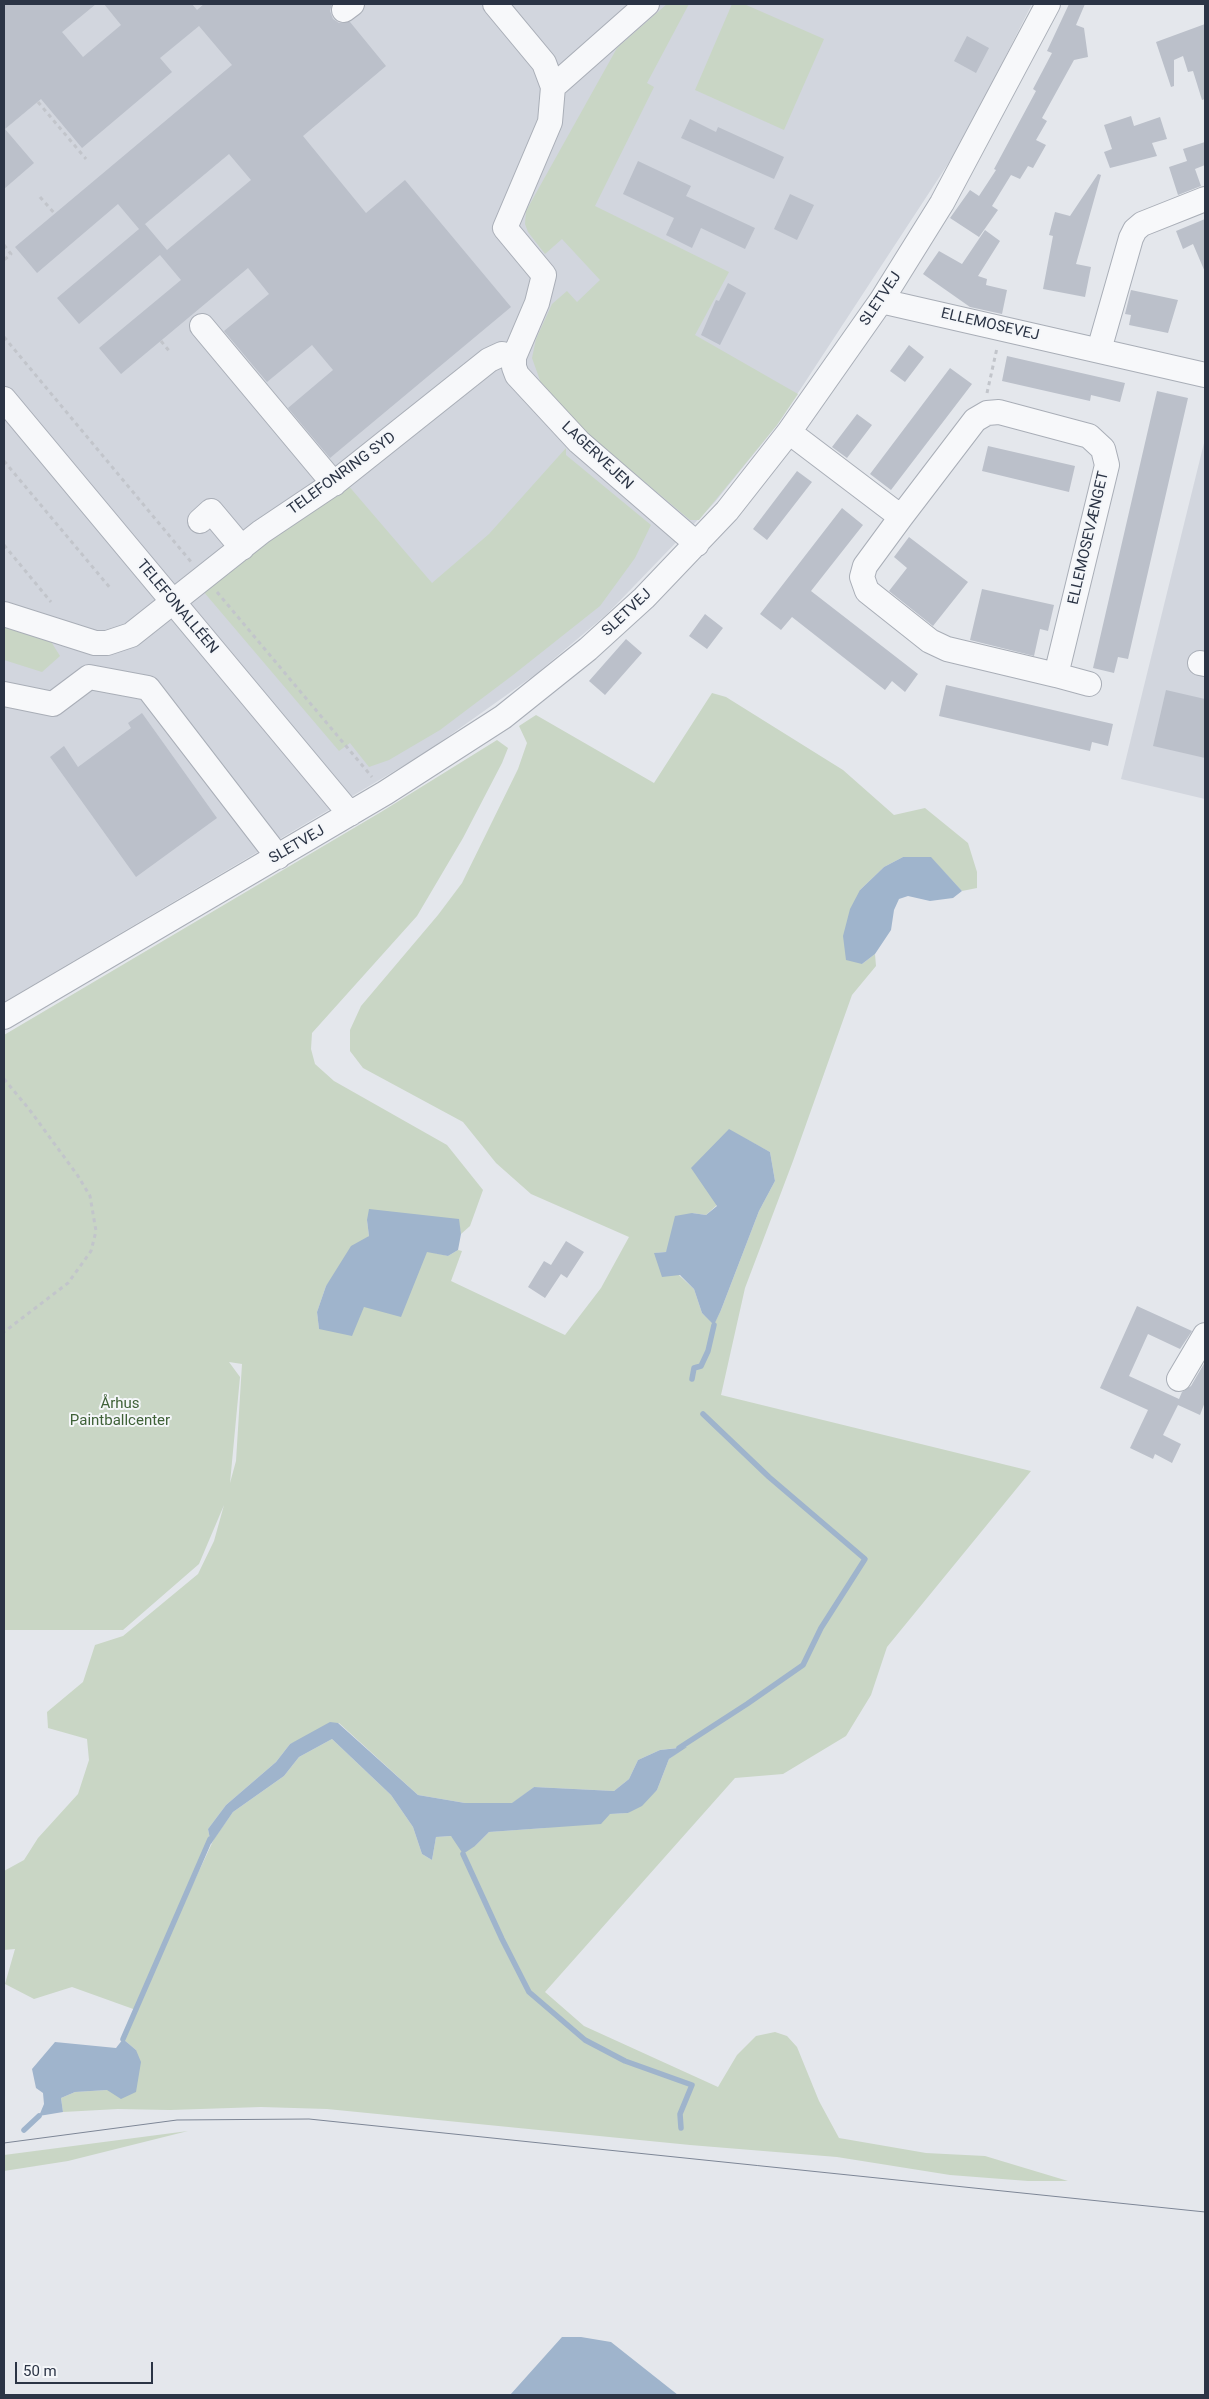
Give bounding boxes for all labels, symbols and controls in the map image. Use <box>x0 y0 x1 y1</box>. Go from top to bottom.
street label: SLETVEJ <box>856 269 906 329</box>
street label: ELLEMOSEVEJ <box>939 305 1041 345</box>
street label: LAGERVEJEN <box>557 418 637 494</box>
street label: TELEFONRING SYD <box>284 429 400 519</box>
street label: ELLEMOSEVÆNGET <box>1065 470 1113 606</box>
street label: TELEFONALLÉEN <box>132 556 222 658</box>
street label: SLETVEJ <box>599 586 655 640</box>
street label: SLETVEJ <box>266 822 328 868</box>
park label: Århus Paintballcenter <box>70 1395 170 1430</box>
scale bar <box>18 2352 155 2384</box>
text: 50 m <box>23 2362 57 2380</box>

